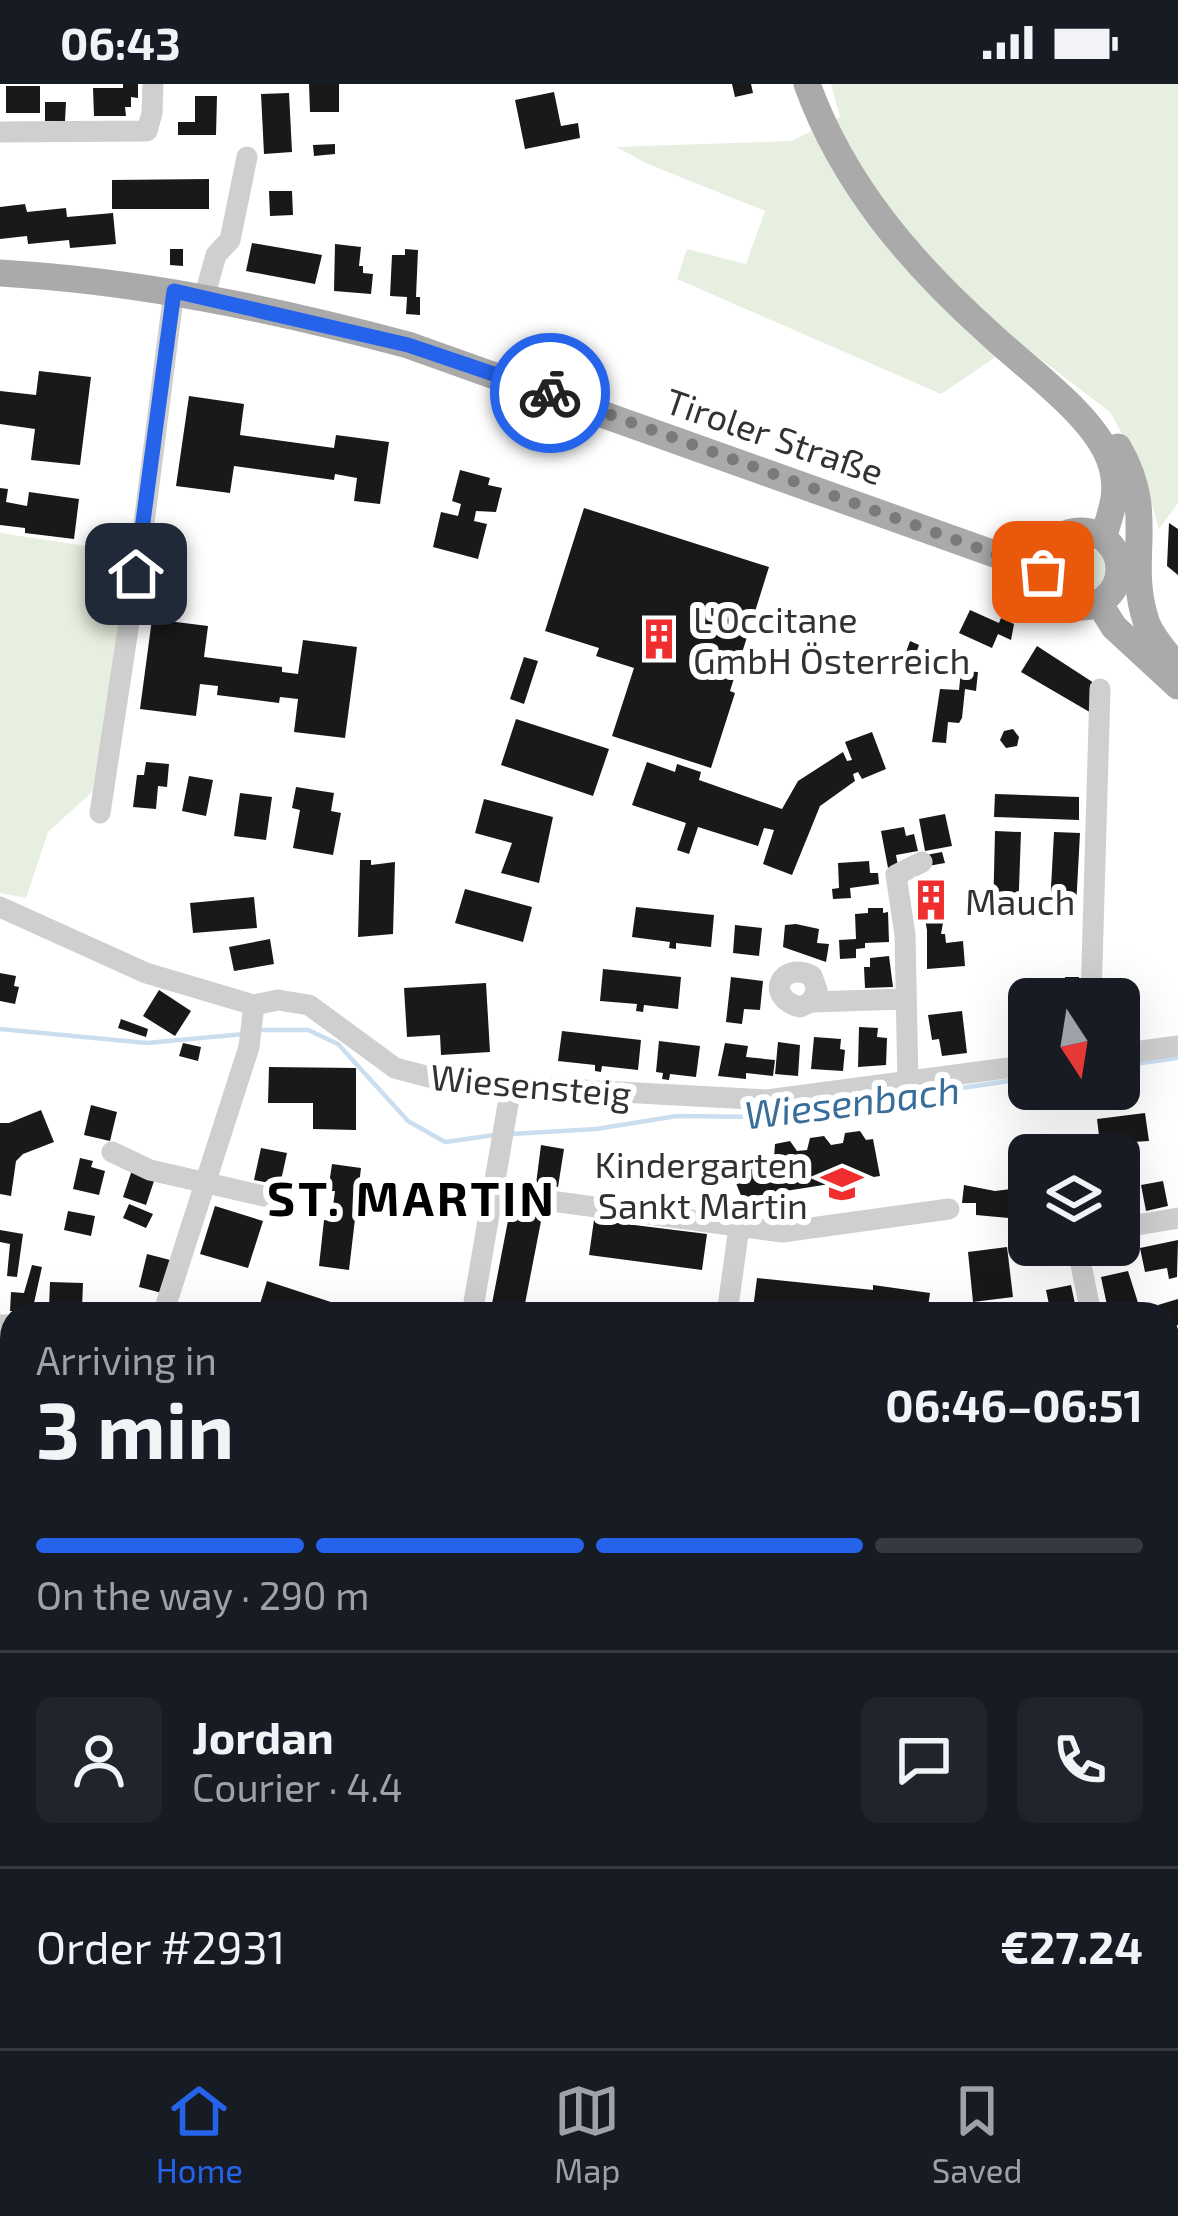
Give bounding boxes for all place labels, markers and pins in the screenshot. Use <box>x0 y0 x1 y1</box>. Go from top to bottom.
pin <box>992 521 1094 623</box>
pin <box>85 523 187 625</box>
place label: L'Occitane GmbH Österreich <box>693 597 970 681</box>
building icon: L'Occitane GmbH Österreich <box>636 616 682 662</box>
building icon: Mauch <box>908 877 954 923</box>
place label: Mauch <box>965 879 1075 922</box>
place label: Kindergarten Sankt Martin <box>595 1142 808 1226</box>
school or university icon: Kindergarten Sankt Martin <box>819 1161 865 1207</box>

